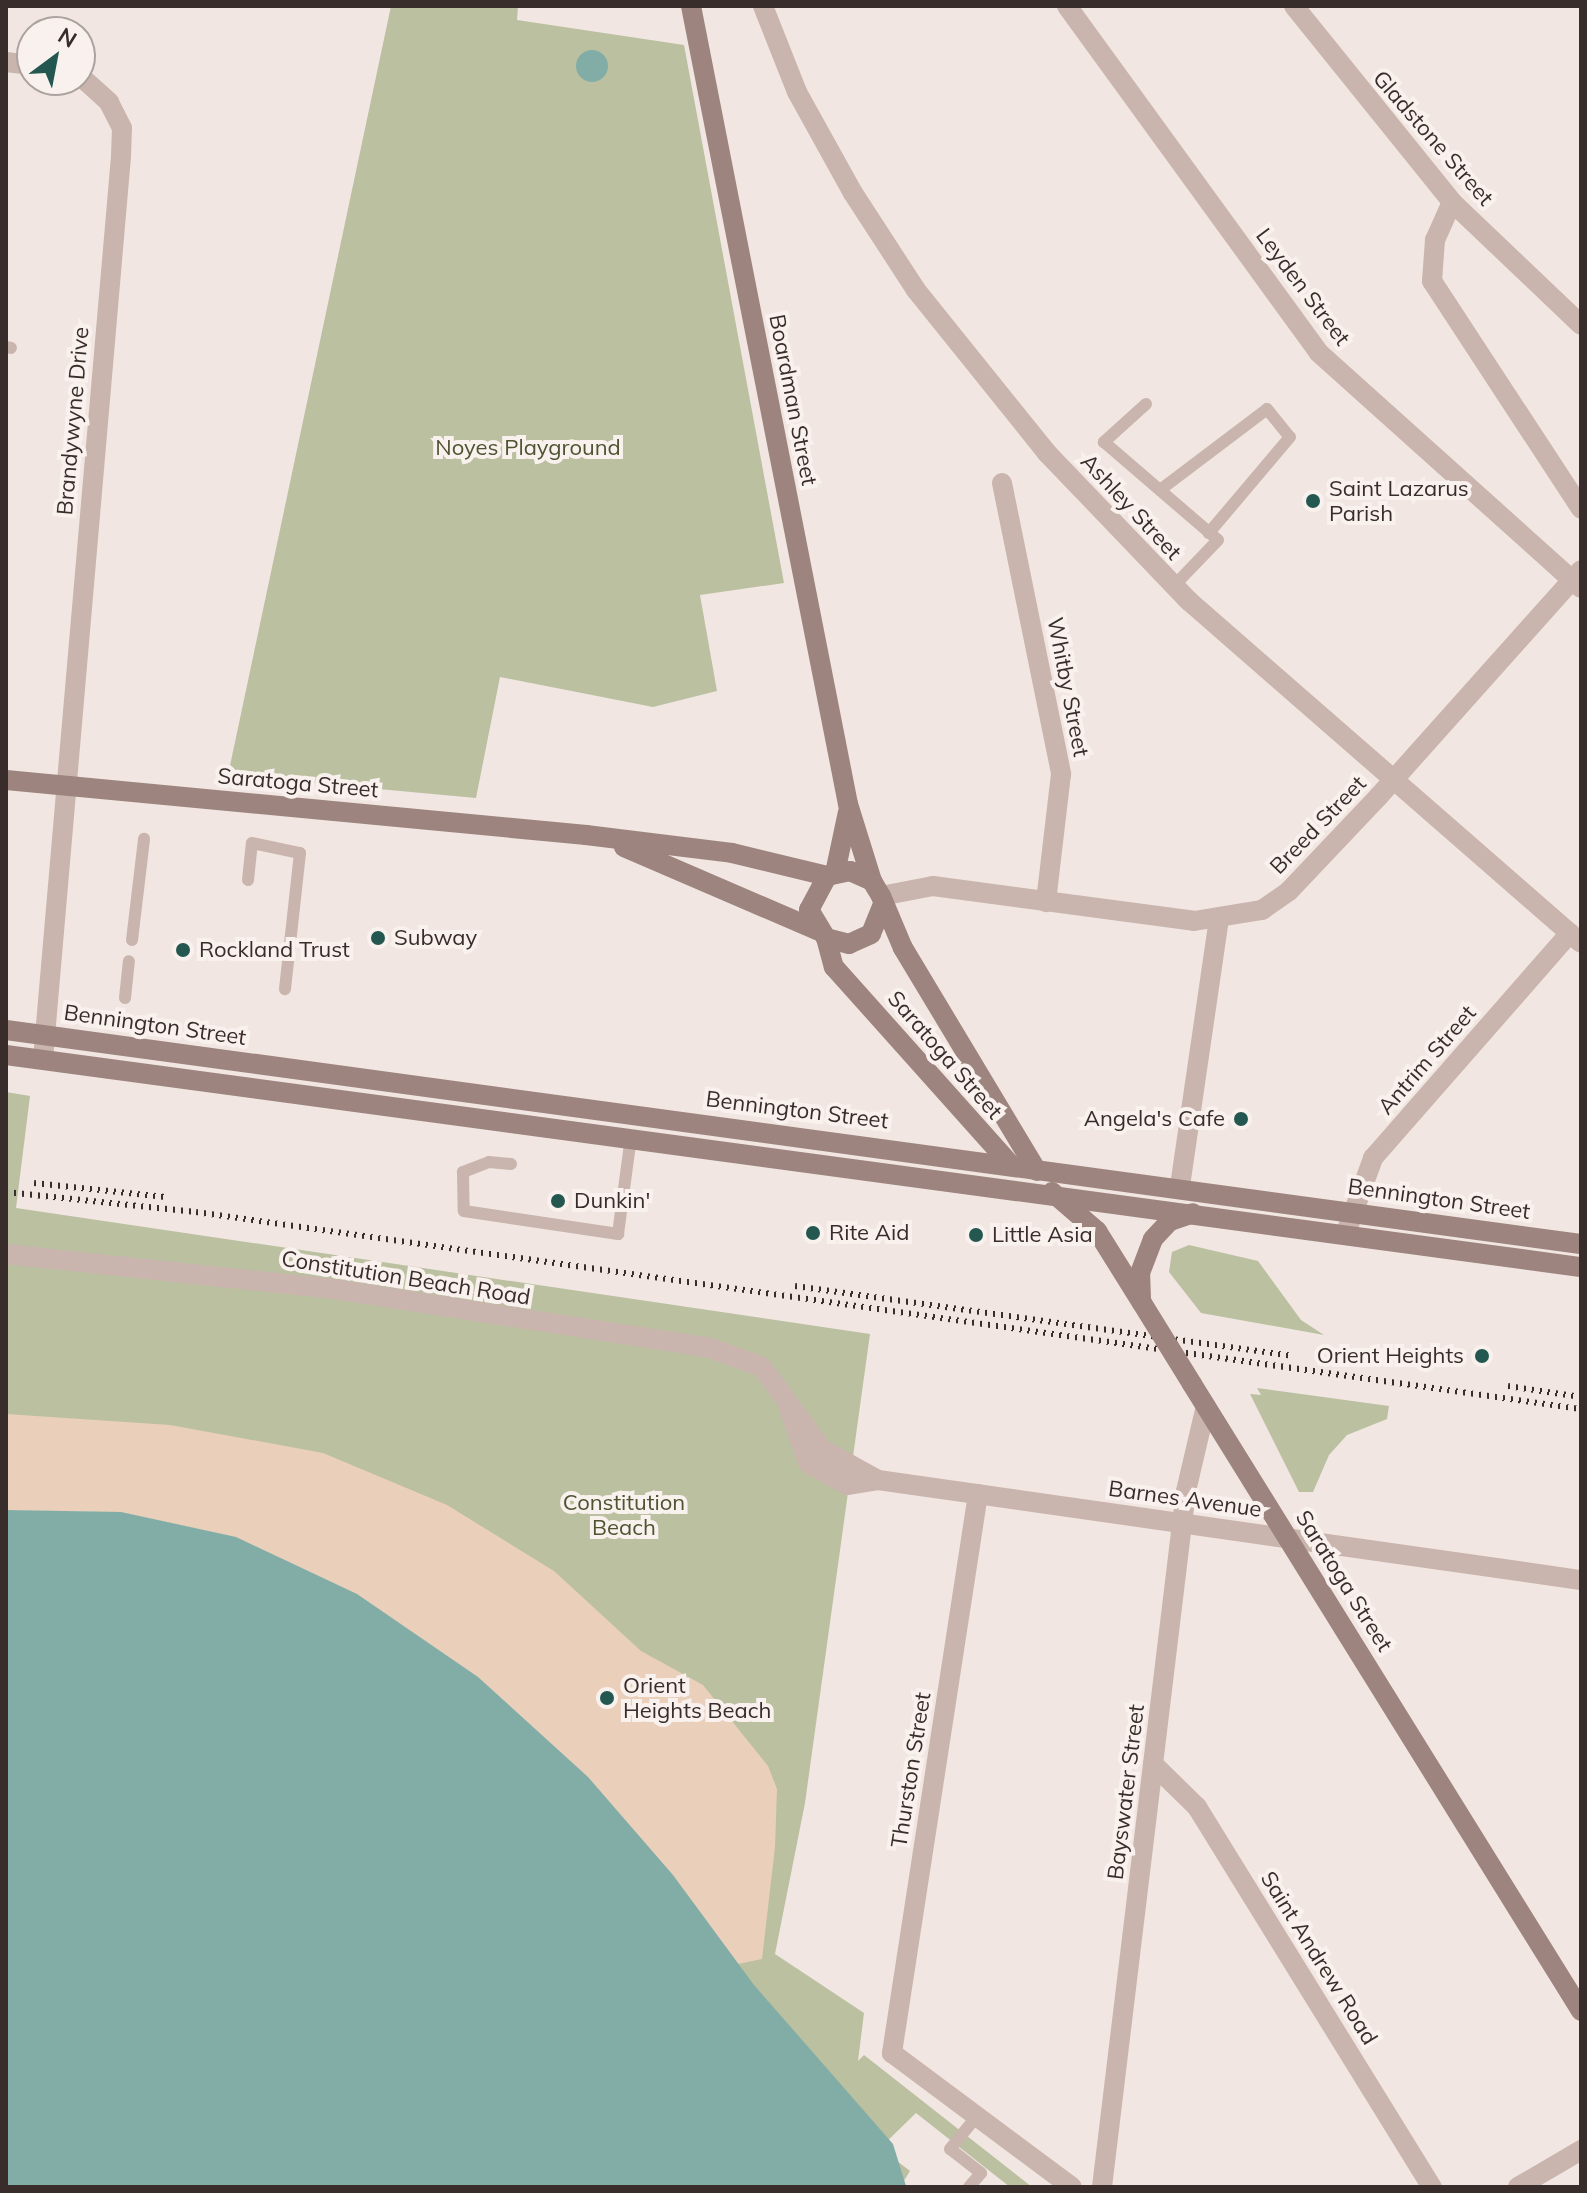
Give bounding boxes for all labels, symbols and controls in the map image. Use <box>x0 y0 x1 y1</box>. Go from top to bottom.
north arrow <box>16 16 96 96</box>
text: N <box>53 21 82 54</box>
street label: Gladstone Street <box>1367 65 1499 211</box>
street label: Leyden Street <box>1250 223 1356 351</box>
street label: Boardman Street <box>763 312 823 488</box>
street label: Brandywyne Drive <box>52 326 94 516</box>
park label: Noyes Playground <box>435 435 621 461</box>
street label: Ashley Street <box>1075 449 1187 565</box>
place label: Saint Lazarus Parish <box>1329 475 1469 526</box>
marker: Saint Lazarus Parish <box>1304 492 1322 510</box>
street label: Whitby Street <box>1042 615 1094 759</box>
street label: Saratoga Street <box>217 763 379 803</box>
street label: Breed Street <box>1265 770 1371 880</box>
place label: Subway <box>394 925 477 951</box>
marker: Subway <box>369 929 387 947</box>
place label: Rockland Trust <box>199 937 350 963</box>
marker: Rockland Trust <box>174 941 192 959</box>
street label: Saratoga Street <box>882 986 1008 1124</box>
street label: Bennington Street <box>62 999 248 1051</box>
street label: Antrim Street <box>1372 1000 1482 1120</box>
street label: Bennington Street <box>704 1086 890 1134</box>
place label: Angela's Cafe <box>1084 1106 1225 1132</box>
marker: Angela's Cafe <box>1232 1110 1250 1128</box>
street label: Bennington Street <box>1346 1173 1532 1225</box>
place label: Dunkin' <box>574 1188 650 1214</box>
marker: Dunkin' <box>549 1192 567 1210</box>
place label: Rite Aid <box>829 1220 909 1246</box>
place label: Little Asia <box>992 1222 1093 1248</box>
marker: Rite Aid <box>804 1224 822 1242</box>
marker: Little Asia <box>967 1226 985 1244</box>
street label: Constitution Beach Road <box>280 1245 532 1311</box>
place label: Orient Heights <box>1317 1343 1464 1369</box>
marker: Orient Heights <box>1471 1345 1493 1367</box>
street label: Barnes Avenue <box>1107 1475 1263 1523</box>
park label: Constitution Beach <box>563 1489 685 1540</box>
street label: Saratoga Street <box>1290 1506 1398 1656</box>
place label: Orient Heights Beach <box>623 1672 771 1724</box>
marker: Orient Heights Beach <box>598 1689 616 1707</box>
street label: Thurston Street <box>886 1690 936 1850</box>
street label: Bayswater Street <box>1102 1703 1150 1881</box>
street label: Saint Andrew Road <box>1255 1867 1383 2049</box>

